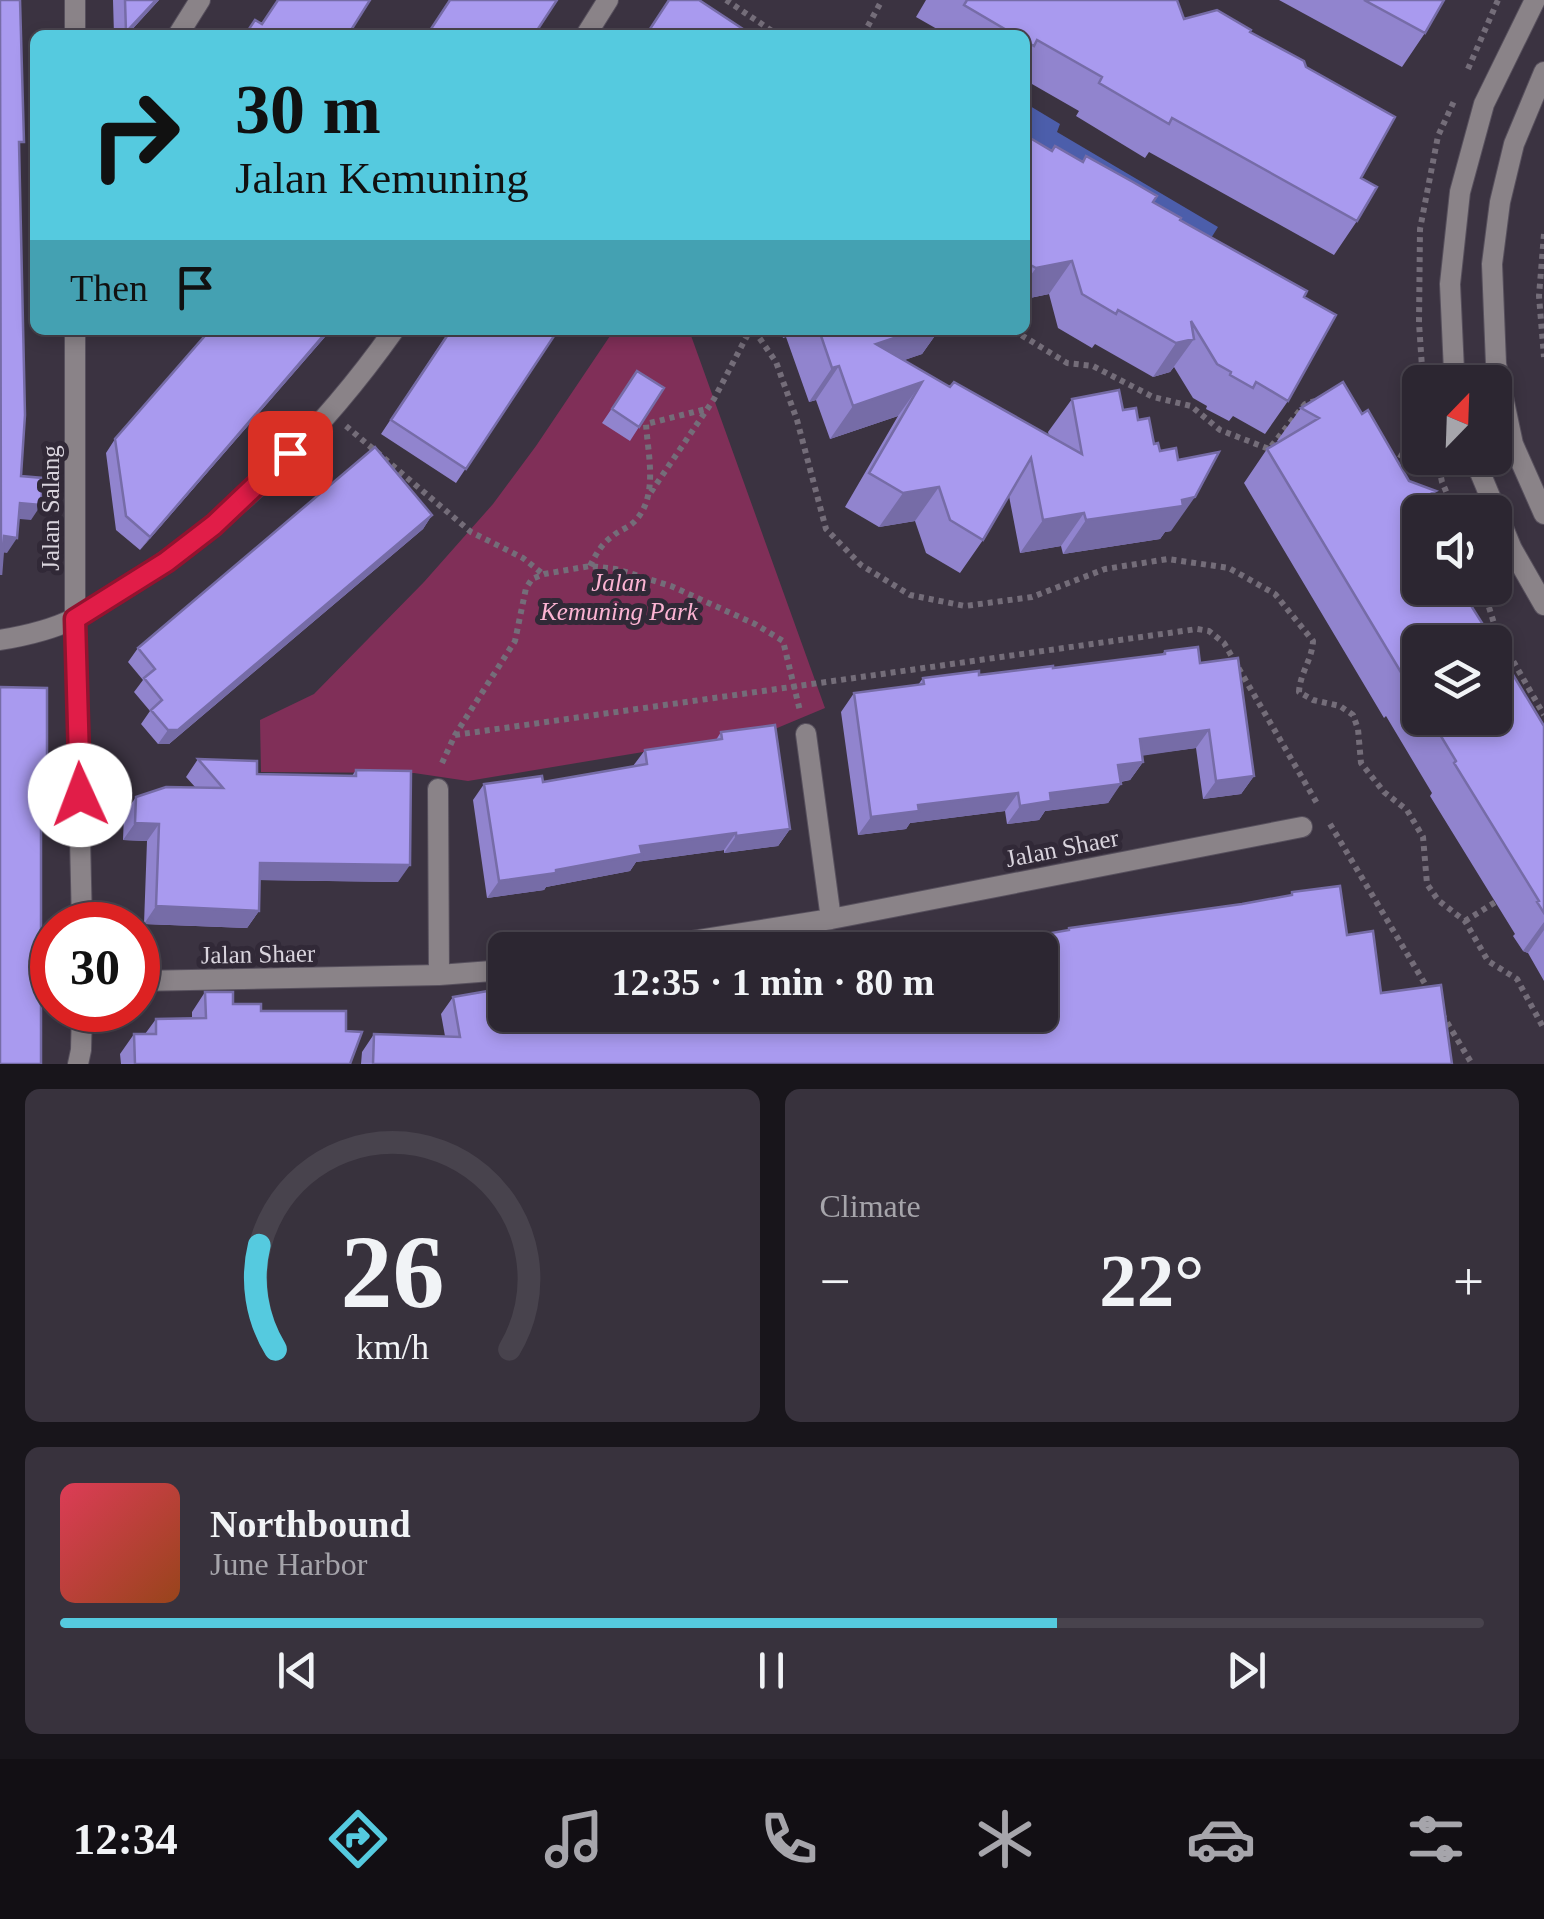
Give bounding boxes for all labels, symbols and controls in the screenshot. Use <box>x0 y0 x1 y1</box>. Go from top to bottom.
icon: right <box>70 70 200 200</box>
text: 30 m <box>235 71 381 148</box>
text: Jalan Kemuning <box>235 153 529 203</box>
icon: arrive <box>168 260 223 315</box>
text: Then <box>70 267 148 309</box>
north arrow <box>1402 365 1512 475</box>
map controls <box>1402 365 1512 735</box>
pin <box>248 411 333 496</box>
icon: arrive <box>263 426 318 481</box>
street label: Jalan Salang <box>37 445 64 571</box>
button: sound <box>1402 495 1512 605</box>
park label: Jalan Kemuning Park <box>539 569 699 625</box>
button: layers <box>1402 625 1512 735</box>
position arrow <box>28 743 132 847</box>
street label: Jalan Shaer <box>1003 824 1121 872</box>
speed limit sign: 30 <box>30 902 160 1032</box>
street label: Jalan Shaer <box>200 939 316 968</box>
text: 12:35 · 1 min · 80 m <box>612 961 935 1003</box>
text: Climate <box>820 1188 921 1224</box>
text: 26 <box>340 1214 444 1329</box>
text: 22° <box>1099 1239 1204 1322</box>
text: − <box>820 1251 851 1312</box>
text: + <box>1453 1251 1484 1312</box>
text: km/h <box>356 1327 429 1367</box>
text: Northbound <box>210 1503 411 1545</box>
text: June Harbor <box>210 1546 367 1582</box>
icon: previous <box>270 1643 325 1698</box>
icon: pause <box>744 1643 799 1698</box>
icon: next <box>1219 1643 1274 1698</box>
icon: directions <box>323 1804 393 1874</box>
icon: music <box>539 1804 609 1874</box>
icon: phone <box>754 1804 824 1874</box>
icon: climate <box>970 1804 1040 1874</box>
icon: car <box>1186 1804 1256 1874</box>
icon: filters <box>1401 1804 1471 1874</box>
text: 12:34 <box>73 1814 178 1864</box>

